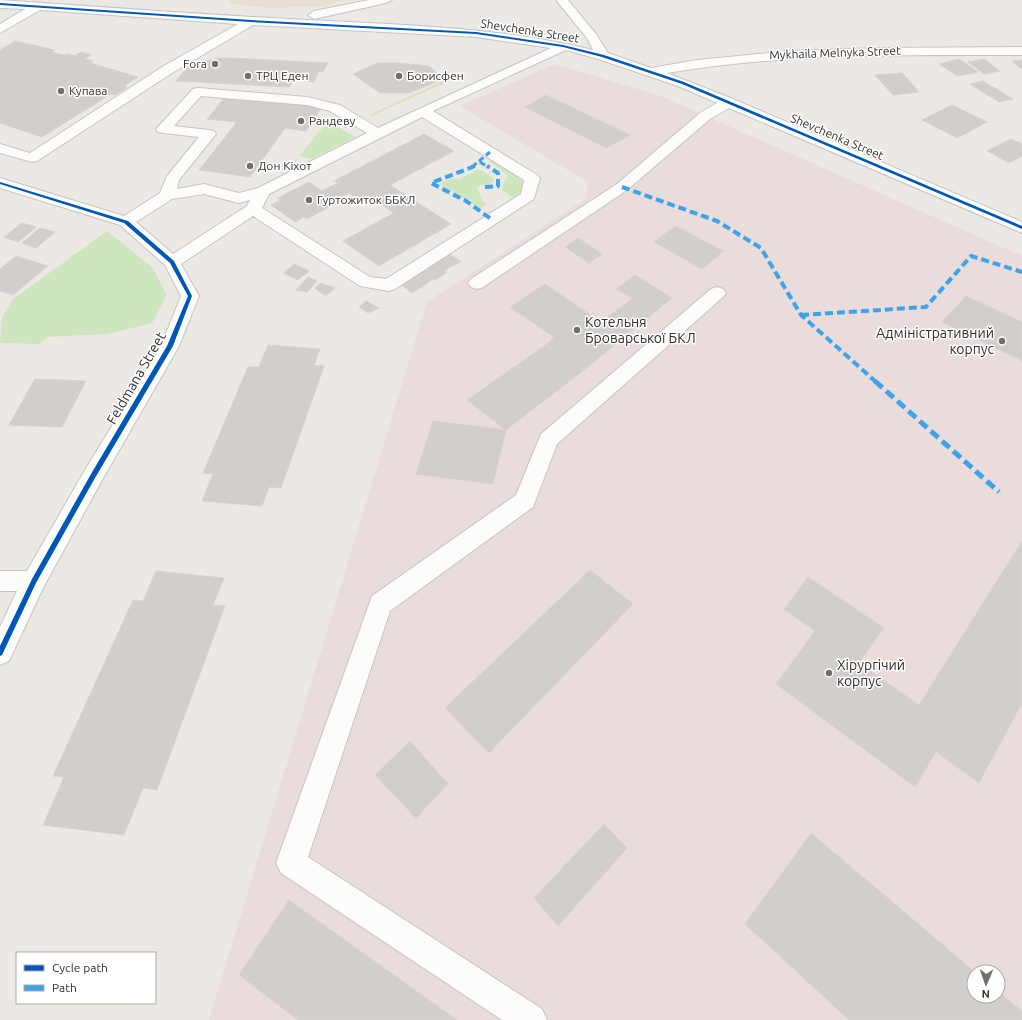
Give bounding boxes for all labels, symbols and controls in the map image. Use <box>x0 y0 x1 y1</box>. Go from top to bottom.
street label: Shevchenka Street <box>480 16 581 45</box>
street label: Mykhaila Melnyka Street <box>769 44 901 61</box>
place label: Fora <box>183 57 207 70</box>
marker: Fora <box>210 59 220 69</box>
place label: ТРЦ Еден <box>256 69 308 82</box>
place label: Борисфен <box>407 69 464 82</box>
marker: ТРЦ Еден <box>243 71 253 81</box>
marker: Борисфен <box>394 71 404 81</box>
place label: Купава <box>69 84 108 97</box>
marker: Купава <box>56 86 66 96</box>
street label: Shevchenka Street <box>789 111 886 162</box>
place label: Рандеву <box>309 114 356 127</box>
marker: Рандеву <box>296 116 306 126</box>
place label: Дон Кіхот <box>258 159 312 172</box>
marker: Дон Кіхот <box>245 161 255 171</box>
place label: Гуртожиток ББКЛ <box>317 193 415 206</box>
marker: Гуртожиток ББКЛ <box>304 195 314 205</box>
place label: Котельня Броварської БКЛ <box>585 314 696 346</box>
marker: Котельня Броварської БКЛ <box>572 325 582 335</box>
place label: Адміністративний корпус <box>876 325 994 357</box>
street label: Feldmana Street <box>103 329 169 427</box>
marker: Адміністративний корпус <box>997 336 1007 346</box>
place label: Хірургічий корпус <box>837 657 905 689</box>
marker: Хірургічий корпус <box>824 668 834 678</box>
legend <box>16 952 156 1004</box>
text: Cycle path <box>52 961 108 974</box>
north arrow <box>966 964 1006 1004</box>
text: Path <box>52 981 77 994</box>
text: N <box>981 988 990 1000</box>

